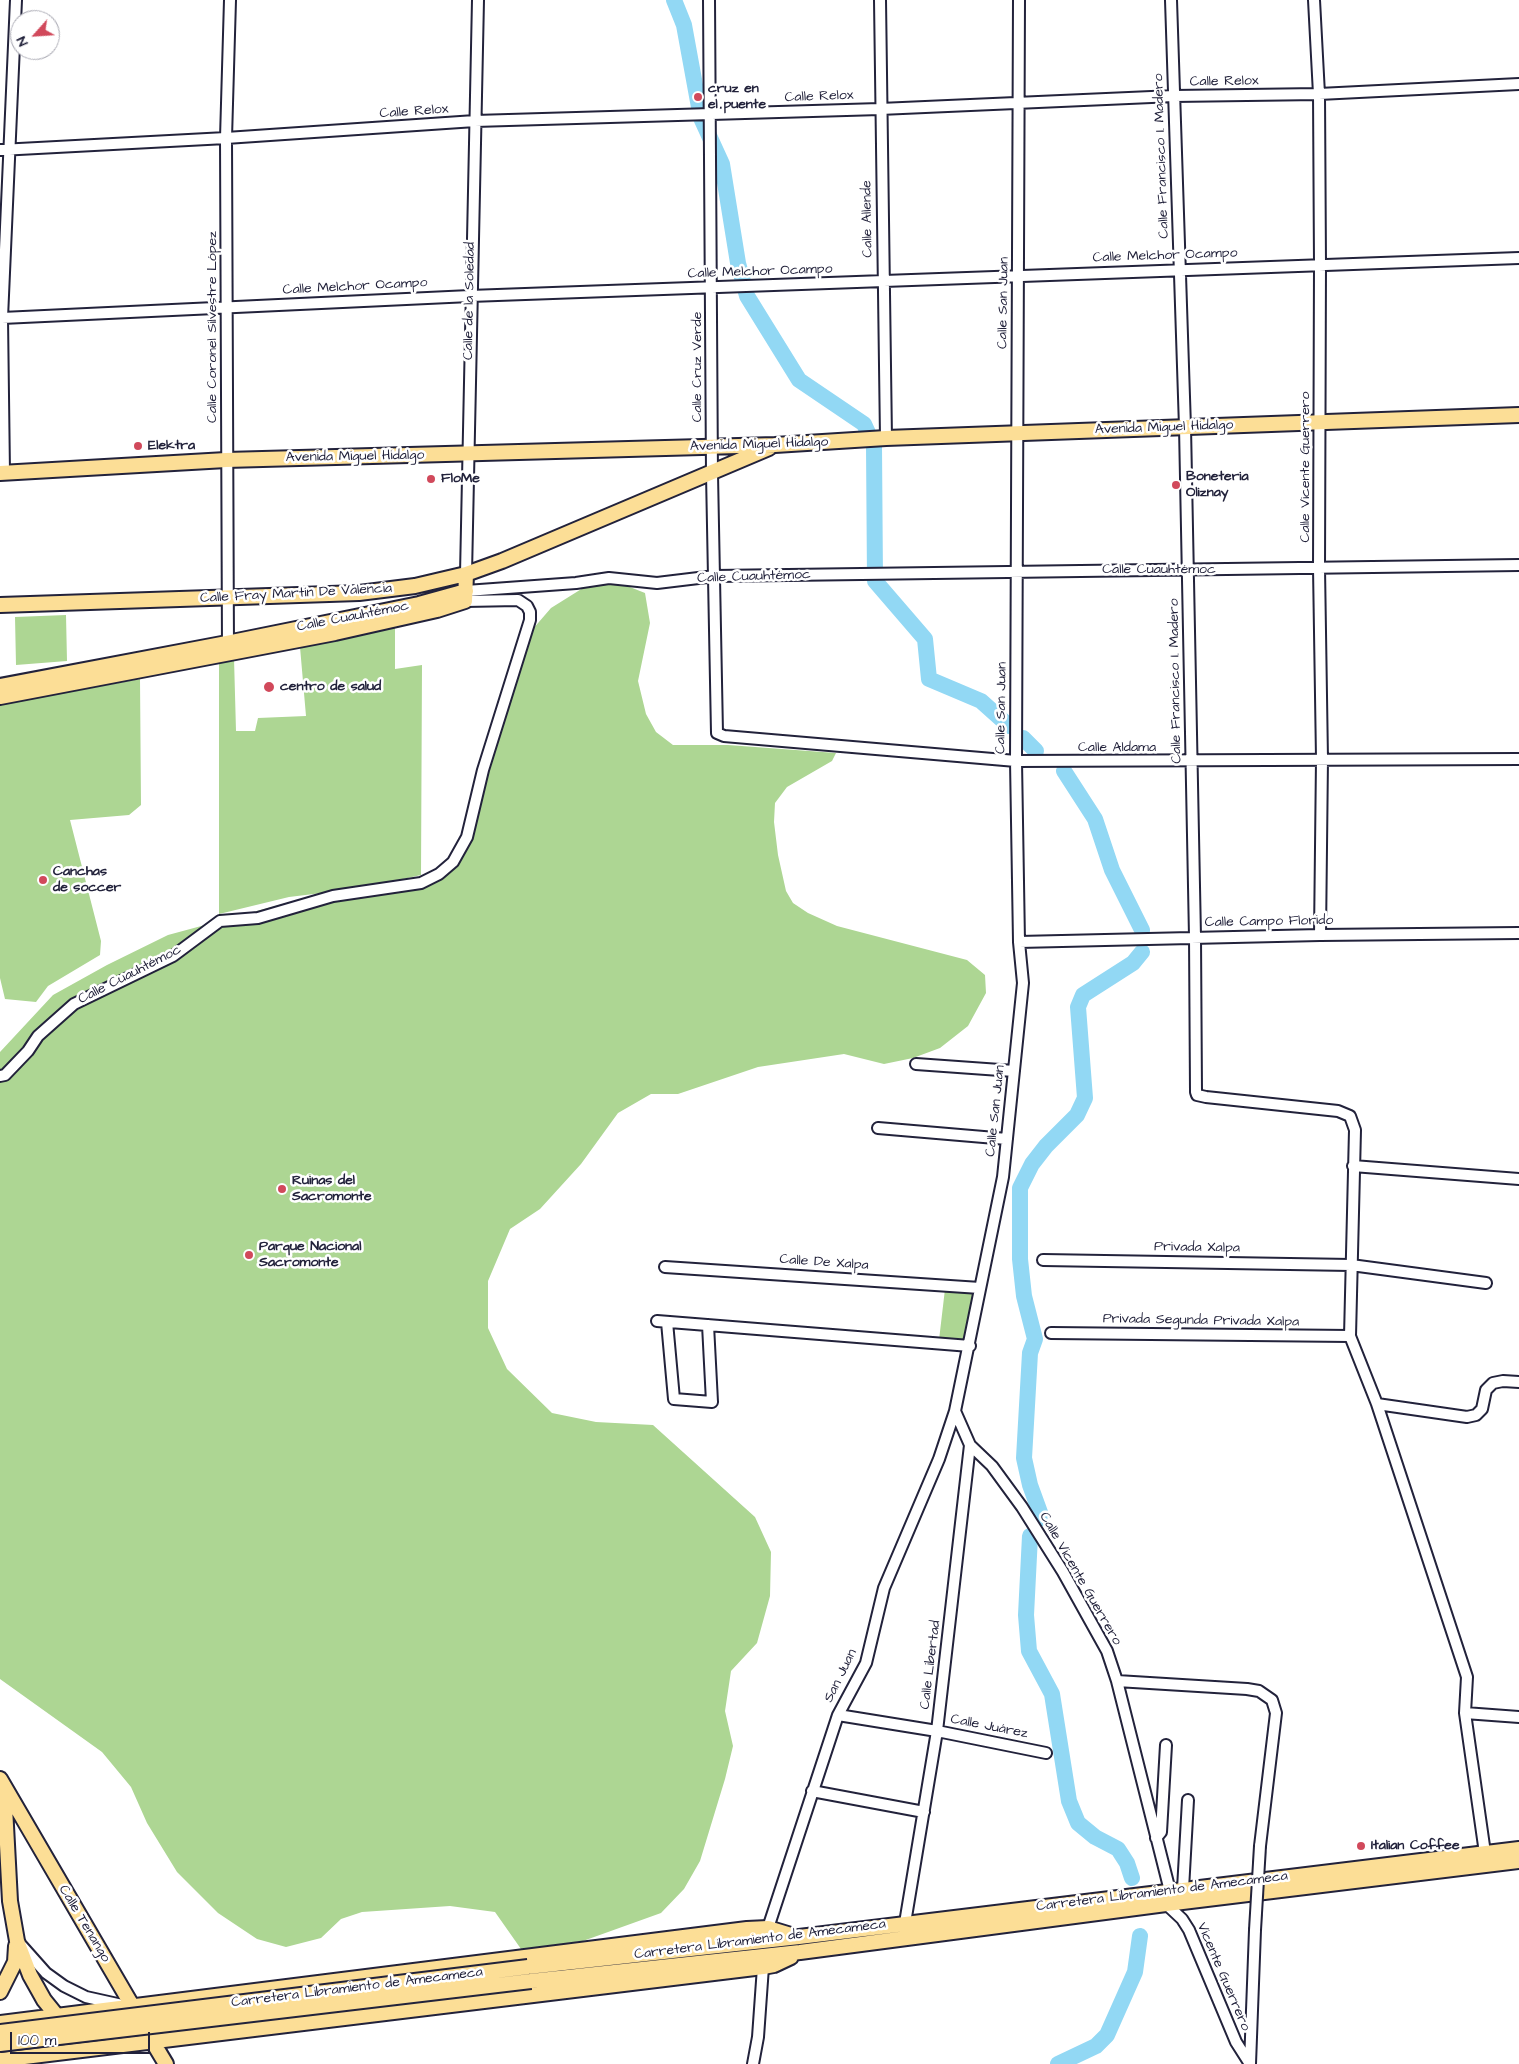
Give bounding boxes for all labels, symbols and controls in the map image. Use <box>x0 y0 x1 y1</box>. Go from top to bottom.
north arrow <box>10 10 60 60</box>
text: N <box>12 33 33 49</box>
street label: Calle Francisco I. Madero <box>1151 73 1173 239</box>
street label: Calle Relox <box>1189 73 1259 91</box>
place label: cruz en el puente <box>708 81 766 114</box>
street label: Calle Relox <box>784 87 854 107</box>
marker: cruz en el puente <box>692 91 704 103</box>
street label: Calle Relox <box>379 101 449 123</box>
street label: Calle Allende <box>859 180 877 258</box>
street label: Calle Coronel Silvestre López <box>205 231 221 423</box>
street label: Calle de la Soledad <box>461 242 479 360</box>
street label: Calle Melchor Ocampo <box>1092 245 1238 267</box>
street label: Calle San Juan <box>995 257 1013 349</box>
street label: Calle Melchor Ocampo <box>687 261 833 283</box>
street label: Calle Melchor Ocampo <box>282 275 428 299</box>
street label: Calle Cruz Verde <box>690 312 706 422</box>
street label: Calle Vicente Guerrero <box>1298 392 1314 542</box>
street label: Avenida Miguel Hidalgo <box>1095 417 1233 439</box>
street label: Avenida Miguel Hidalgo <box>690 434 828 456</box>
place label: Elektra <box>148 438 195 454</box>
marker: Elektra <box>132 440 144 452</box>
street label: Avenida Miguel Hidalgo <box>286 447 424 467</box>
place label: Boneteria Oliznay <box>1186 469 1249 502</box>
place label: FloMe <box>441 471 480 487</box>
marker: FloMe <box>425 473 437 485</box>
marker: Boneteria Oliznay <box>1170 479 1182 491</box>
street label: Calle Cuauhtémoc <box>1102 562 1216 578</box>
street label: Calle Cuauhtémoc <box>697 567 811 587</box>
street label: Calle Fray Martín De Valencia <box>200 581 392 607</box>
street label: Calle Cuauhtémoc <box>296 598 410 636</box>
street label: Calle Francisco I. Madero <box>1166 598 1186 764</box>
street label: Calle San Juan <box>993 662 1011 754</box>
place label: centro de salud <box>280 679 381 695</box>
marker: centro de salud <box>262 680 276 694</box>
street label: Calle Aldama <box>1078 740 1156 756</box>
place label: Canchas de soccer <box>53 864 121 896</box>
marker: Canchas de soccer <box>37 874 49 886</box>
street label: Calle Campo Florido <box>1205 912 1333 932</box>
street label: Calle Cuauhtémoc <box>76 942 184 1008</box>
street label: Calle San Juan <box>983 1064 1009 1158</box>
place label: Ruinas del Sacromonte <box>292 1173 372 1206</box>
marker: Ruinas del Sacromonte <box>276 1183 288 1195</box>
place label: Parque Nacional Sacromonte <box>259 1239 361 1272</box>
street label: Privada Xalpa <box>1154 1239 1240 1257</box>
marker: Parque Nacional Sacromonte <box>243 1249 255 1261</box>
street label: Calle De Xalpa <box>779 1251 869 1275</box>
street label: Privada Segunda Privada Xalpa <box>1103 1311 1299 1331</box>
street label: Calle Vicente Guerrero <box>1035 1510 1125 1648</box>
street label: Calle Libertad <box>917 1620 945 1710</box>
street label: San Juan <box>821 1647 861 1705</box>
street label: Calle Juárez <box>949 1711 1029 1743</box>
place label: Italian Coffee <box>1371 1838 1460 1854</box>
marker: Italian Coffee <box>1355 1840 1367 1852</box>
street label: Carretera Libramiento de Amecameca <box>1035 1868 1289 1916</box>
street label: Calle Tenango <box>54 1882 114 1966</box>
street label: Carretera Libramiento de Amecameca <box>633 1916 887 1964</box>
street label: Vicente Guerrero <box>1193 1920 1253 2034</box>
street label: Carretera Libramiento de Amecameca <box>230 1964 484 2012</box>
scale bar <box>12 2022 152 2054</box>
text: 100 m <box>18 2030 57 2051</box>

